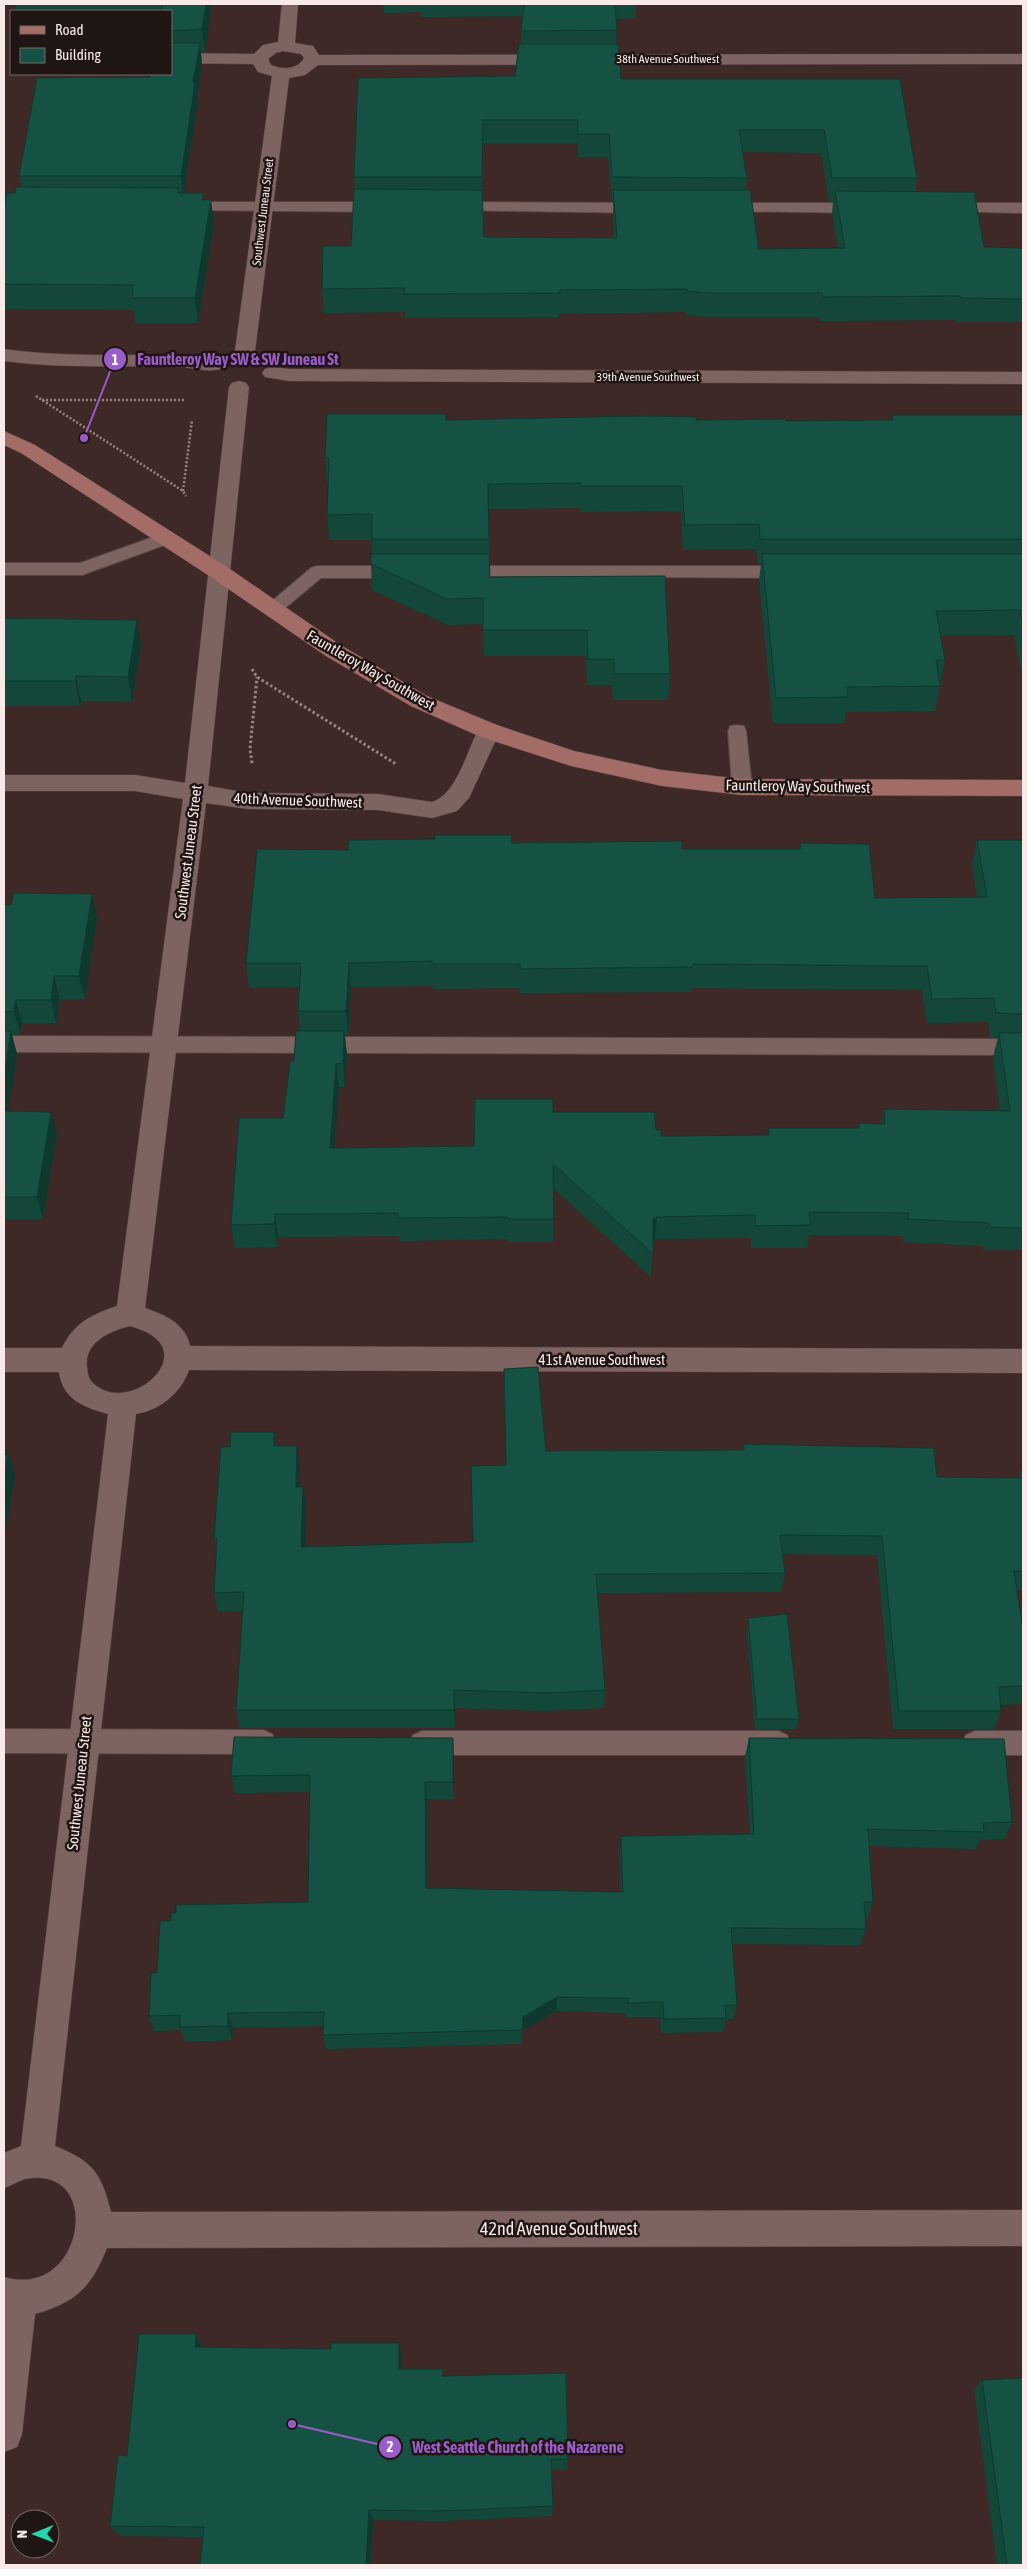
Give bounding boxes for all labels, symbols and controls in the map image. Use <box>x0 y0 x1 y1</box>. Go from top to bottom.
legend <box>10 10 172 75</box>
text: Road <box>55 21 84 38</box>
text: Building <box>55 46 101 63</box>
street label: 38th Avenue Southwest <box>617 52 720 66</box>
street label: Southwest Juneau Street <box>249 157 277 266</box>
callout: Fauntleroy Way SW & SW Juneau St <box>102 344 349 375</box>
text: Fauntleroy Way SW & SW Juneau St <box>137 350 339 368</box>
text: 1 <box>111 351 119 368</box>
street label: 39th Avenue Southwest <box>597 370 700 384</box>
street label: Fauntleroy Way Southwest <box>304 626 438 714</box>
street label: Fauntleroy Way Southwest <box>725 776 871 796</box>
street label: Southwest Juneau Street <box>171 784 205 920</box>
street label: 40th Avenue Southwest <box>233 789 363 811</box>
street label: 41st Avenue Southwest <box>539 1351 665 1368</box>
street label: Southwest Juneau Street <box>64 1715 94 1851</box>
street label: 42nd Avenue Southwest <box>480 2218 638 2239</box>
callout: West Seattle Church of the Nazarene <box>377 2432 633 2463</box>
text: 2 <box>386 2438 394 2455</box>
text: West Seattle Church of the Nazarene <box>411 2438 624 2456</box>
north arrow <box>10 2509 60 2559</box>
text: N <box>14 2530 30 2538</box>

